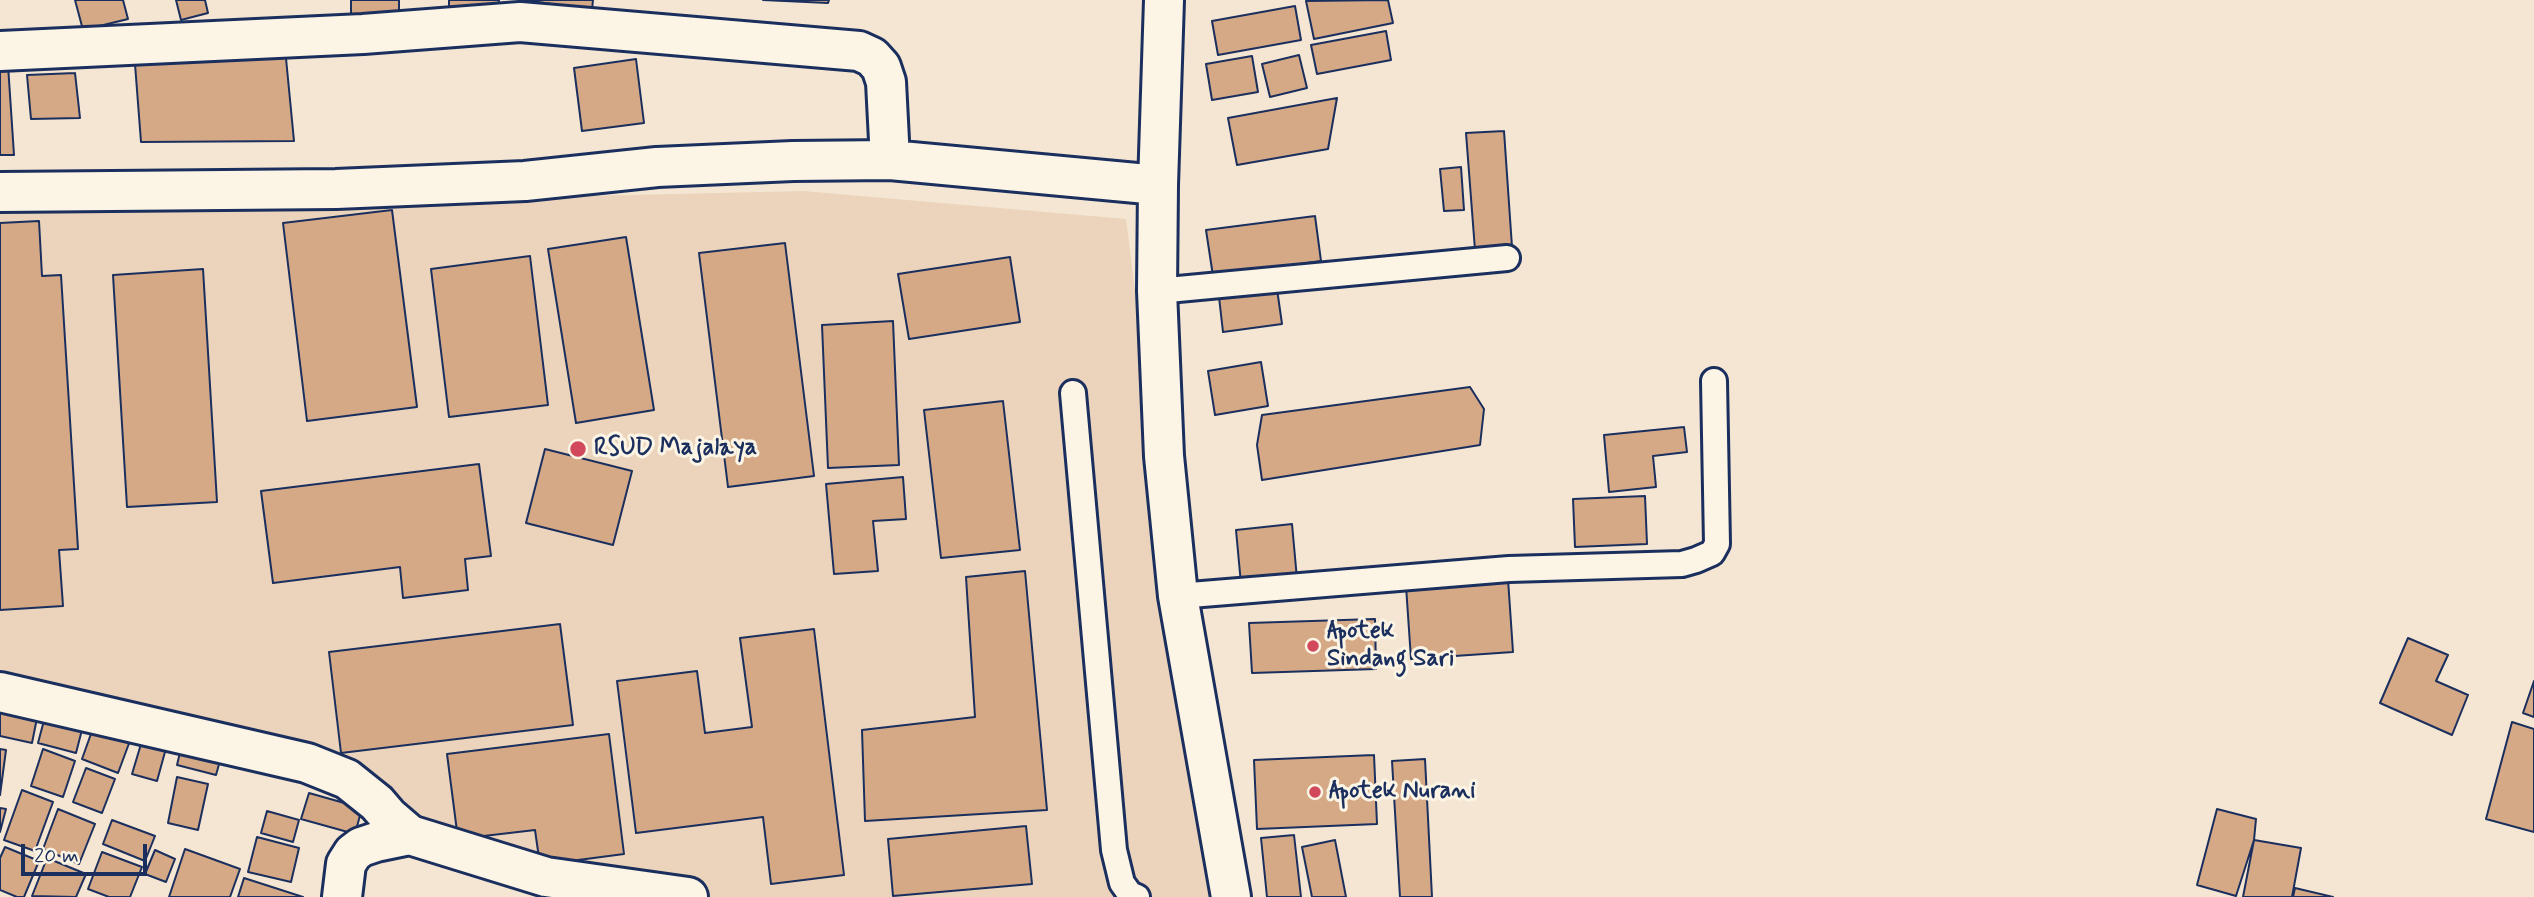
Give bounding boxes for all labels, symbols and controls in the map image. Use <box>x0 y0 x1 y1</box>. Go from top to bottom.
place label: RSUD Majalaya <box>594 435 757 463</box>
marker: RSUD Majalaya <box>568 439 588 459</box>
place label: Apotek Sindang Sari <box>1327 618 1454 674</box>
marker: Apotek Sindang Sari <box>1305 638 1321 654</box>
place label: Apotek Nurani <box>1329 778 1475 806</box>
marker: Apotek Nurani <box>1307 784 1323 800</box>
scale bar <box>24 830 150 874</box>
text: 20 m <box>34 842 79 870</box>

